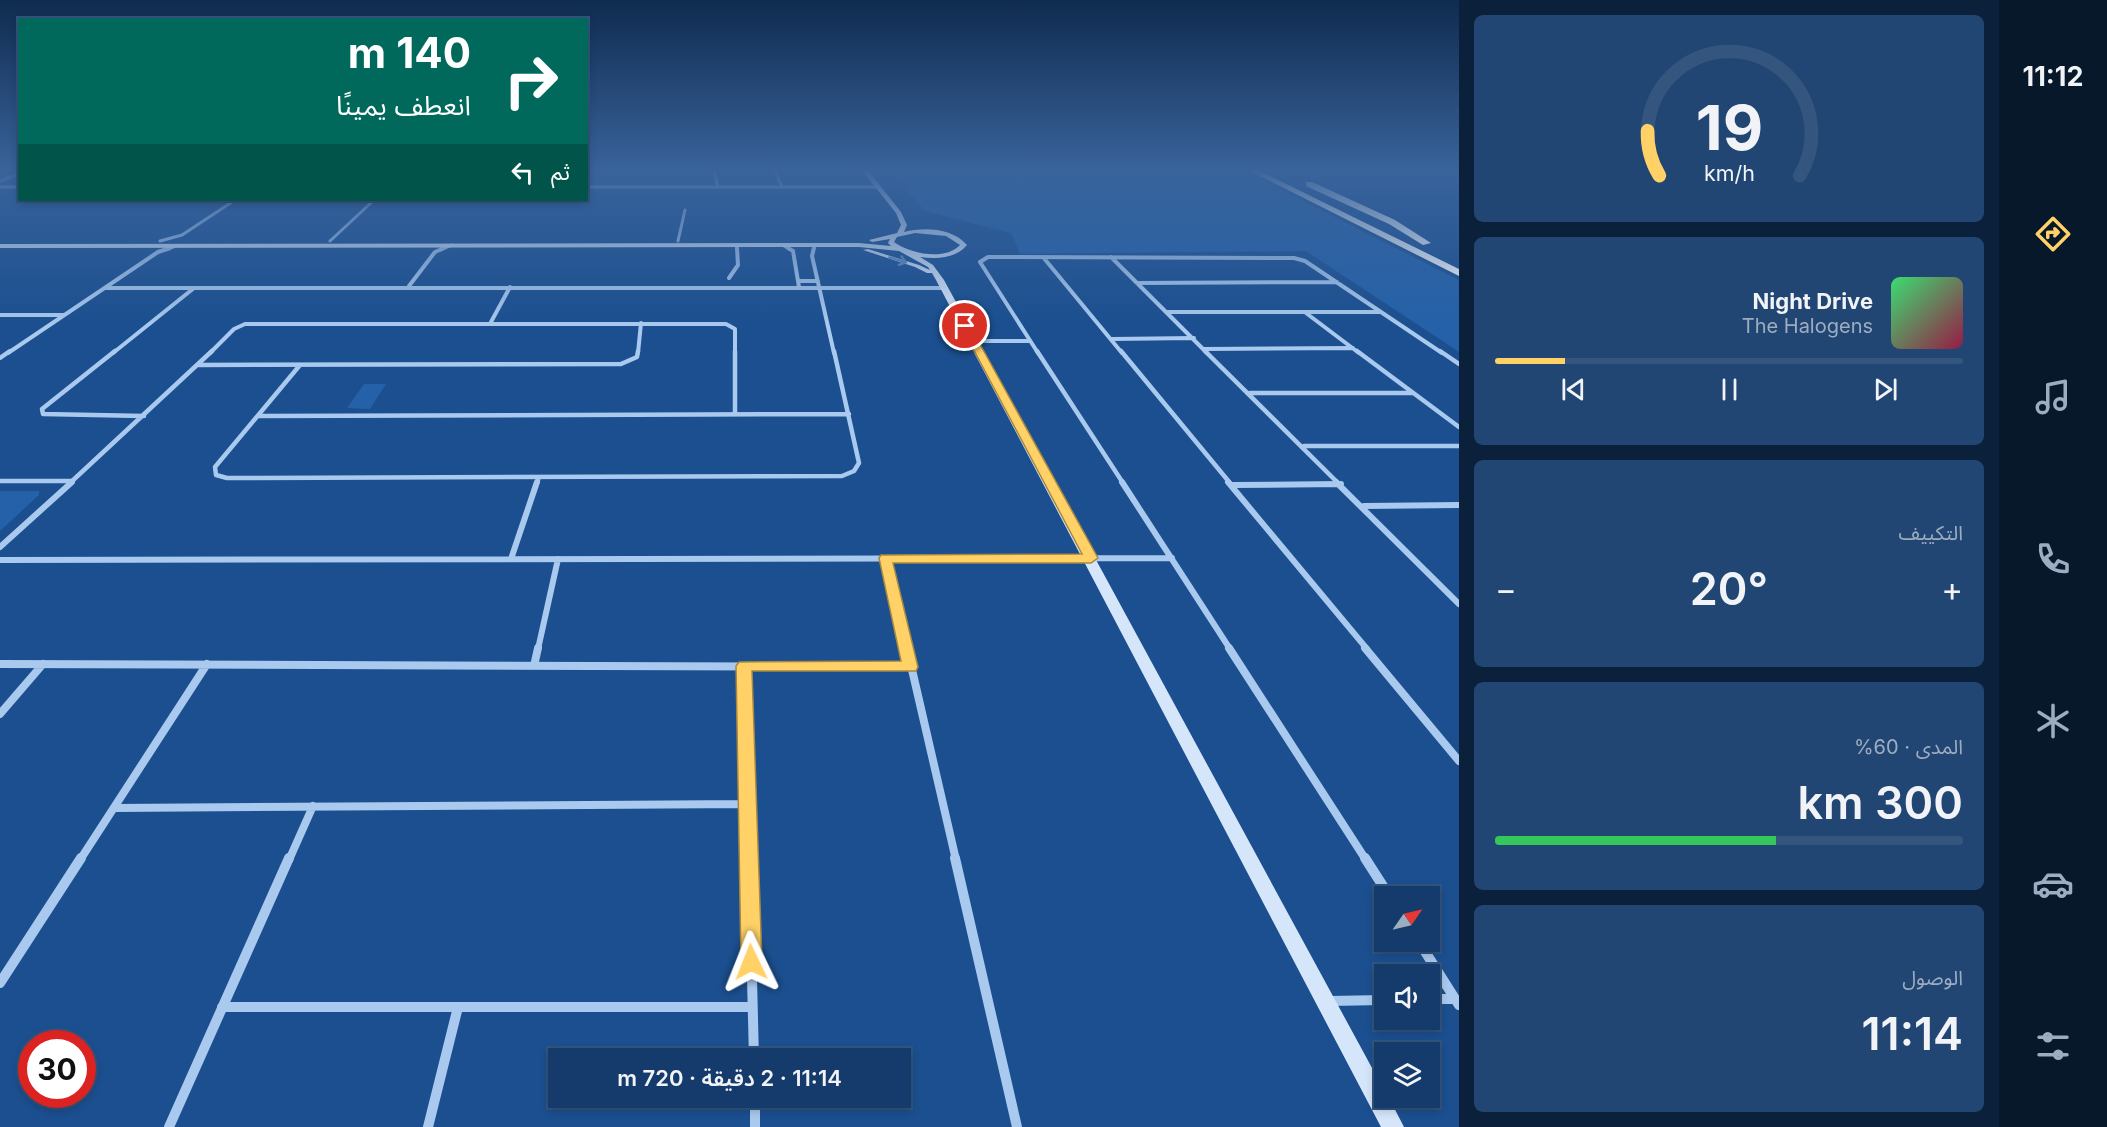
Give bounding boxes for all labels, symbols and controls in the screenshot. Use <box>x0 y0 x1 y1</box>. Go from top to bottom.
text: 140 m <box>348 27 471 78</box>
icon: right <box>492 42 570 120</box>
text: 11:12 <box>2023 60 2083 93</box>
text: انعطف يمينًا <box>336 89 471 122</box>
text: 19 <box>1695 90 1763 165</box>
icon: left <box>506 156 539 189</box>
text: ثم <box>551 159 570 185</box>
text: km/h <box>1704 160 1754 186</box>
icon: directions <box>2032 213 2074 255</box>
one-way arrow <box>888 255 907 266</box>
text: Night Drive <box>1753 288 1873 314</box>
pin <box>939 300 990 351</box>
icon: arrive <box>948 309 981 342</box>
text: The Halogens <box>1742 314 1873 338</box>
icon: previous <box>1557 373 1590 406</box>
icon: pause <box>1713 373 1746 406</box>
icon: next <box>1869 373 1902 406</box>
icon: music <box>2032 376 2074 418</box>
text: التكييف <box>1899 521 1963 545</box>
icon: phone <box>2032 538 2074 580</box>
text: 20° <box>1690 561 1768 616</box>
text: − <box>1495 569 1517 609</box>
text: + <box>1941 569 1963 609</box>
icon: climate <box>2032 700 2074 742</box>
text: المدى · 60% <box>1854 735 1963 759</box>
text: 300 km <box>1798 775 1963 830</box>
icon: car <box>2032 863 2074 905</box>
north arrow <box>1374 886 1440 952</box>
map controls <box>1374 886 1440 1108</box>
position arrow <box>719 930 783 994</box>
button: sound <box>1374 964 1440 1030</box>
text: الوصول <box>1902 966 1963 990</box>
text: 11:14 <box>1862 1006 1963 1061</box>
icon: filters <box>2032 1025 2074 1067</box>
speed limit sign: 30 <box>18 1030 96 1108</box>
button: layers <box>1374 1042 1440 1108</box>
text: 11:14 · 2 دقيقة · 720 m <box>617 1065 842 1091</box>

